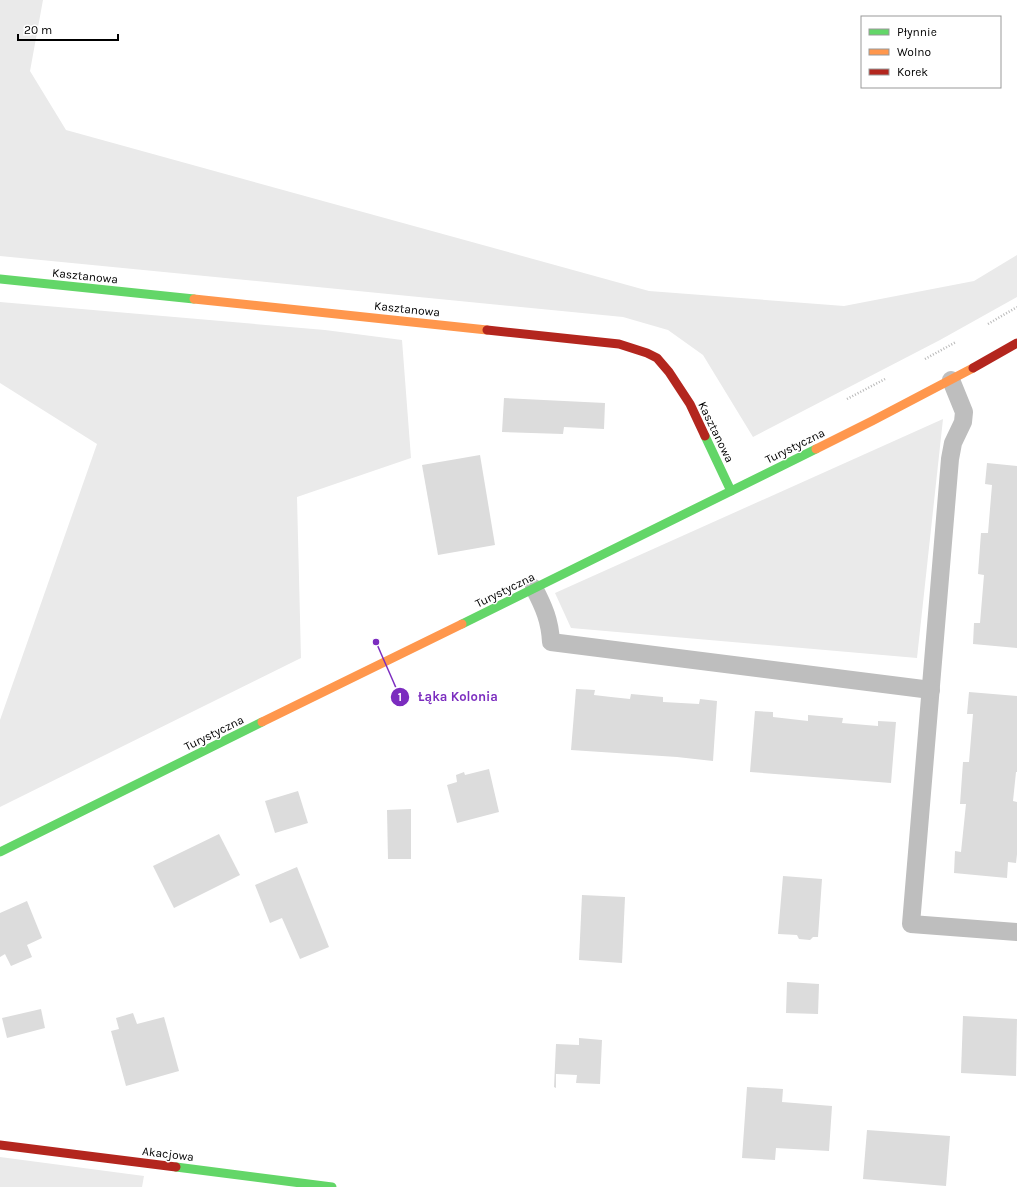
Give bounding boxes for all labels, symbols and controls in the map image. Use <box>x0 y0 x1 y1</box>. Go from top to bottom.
scale bar <box>18 16 118 42</box>
legend <box>861 16 1001 88</box>
text: 20 m <box>24 23 52 37</box>
text: Płynnie <box>897 25 937 39</box>
text: Wolno <box>897 45 931 59</box>
text: Korek <box>897 65 928 79</box>
street label: Kasztanowa <box>51 266 119 286</box>
street label: Kasztanowa <box>373 299 441 319</box>
street label: Kasztanowa <box>695 399 737 465</box>
street label: Turystyczna <box>763 426 827 466</box>
street label: Turystyczna <box>473 570 537 610</box>
callout: Łąka Kolonia <box>390 684 506 709</box>
text: Łąka Kolonia <box>418 689 498 705</box>
text: 1 <box>398 690 402 704</box>
street label: Turystyczna <box>182 713 246 753</box>
street label: Akacjowa <box>141 1144 195 1164</box>

